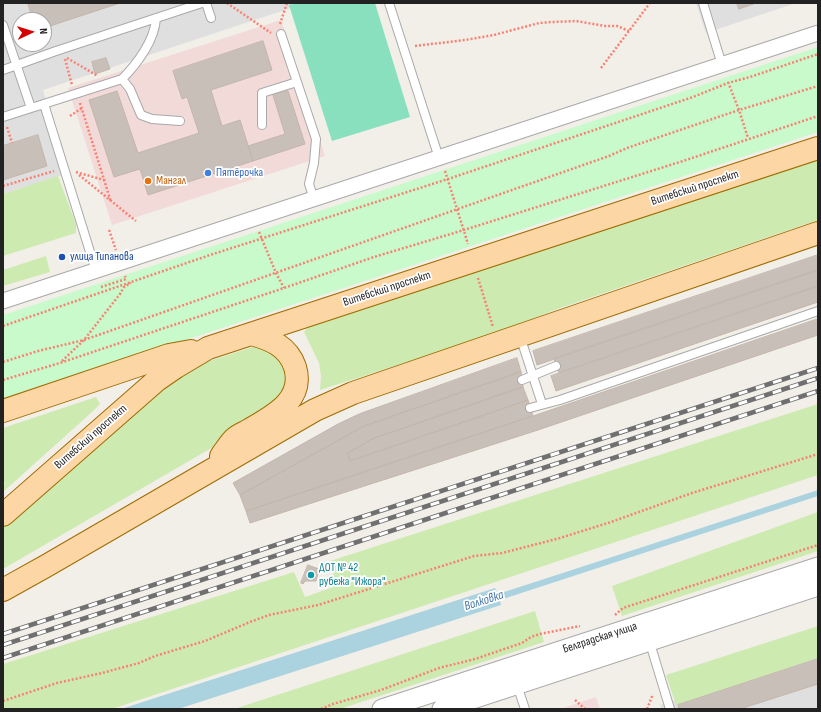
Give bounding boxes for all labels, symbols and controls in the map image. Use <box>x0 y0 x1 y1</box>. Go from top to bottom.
north arrow <box>12 12 52 52</box>
text: N <box>37 28 50 35</box>
place label: Пятёрочка <box>216 166 263 180</box>
street label: Витебский проспект <box>649 167 741 209</box>
marker: Пятёрочка <box>203 168 213 178</box>
place label: Мангал <box>156 174 186 188</box>
marker: Мангал <box>143 176 153 186</box>
place label: улица Типанова <box>70 250 134 264</box>
marker: улица Типанова <box>57 252 67 262</box>
street label: Витебский проспект <box>341 268 433 310</box>
street label: Витебский проспект <box>52 402 130 472</box>
place label: ДОТ № 42 рубежа "Ижора" <box>319 561 385 589</box>
marker: ДОТ № 42 рубежа "Ижора" <box>306 570 316 580</box>
water label: Волковка <box>462 587 506 615</box>
street label: Белградская улица <box>561 619 639 657</box>

